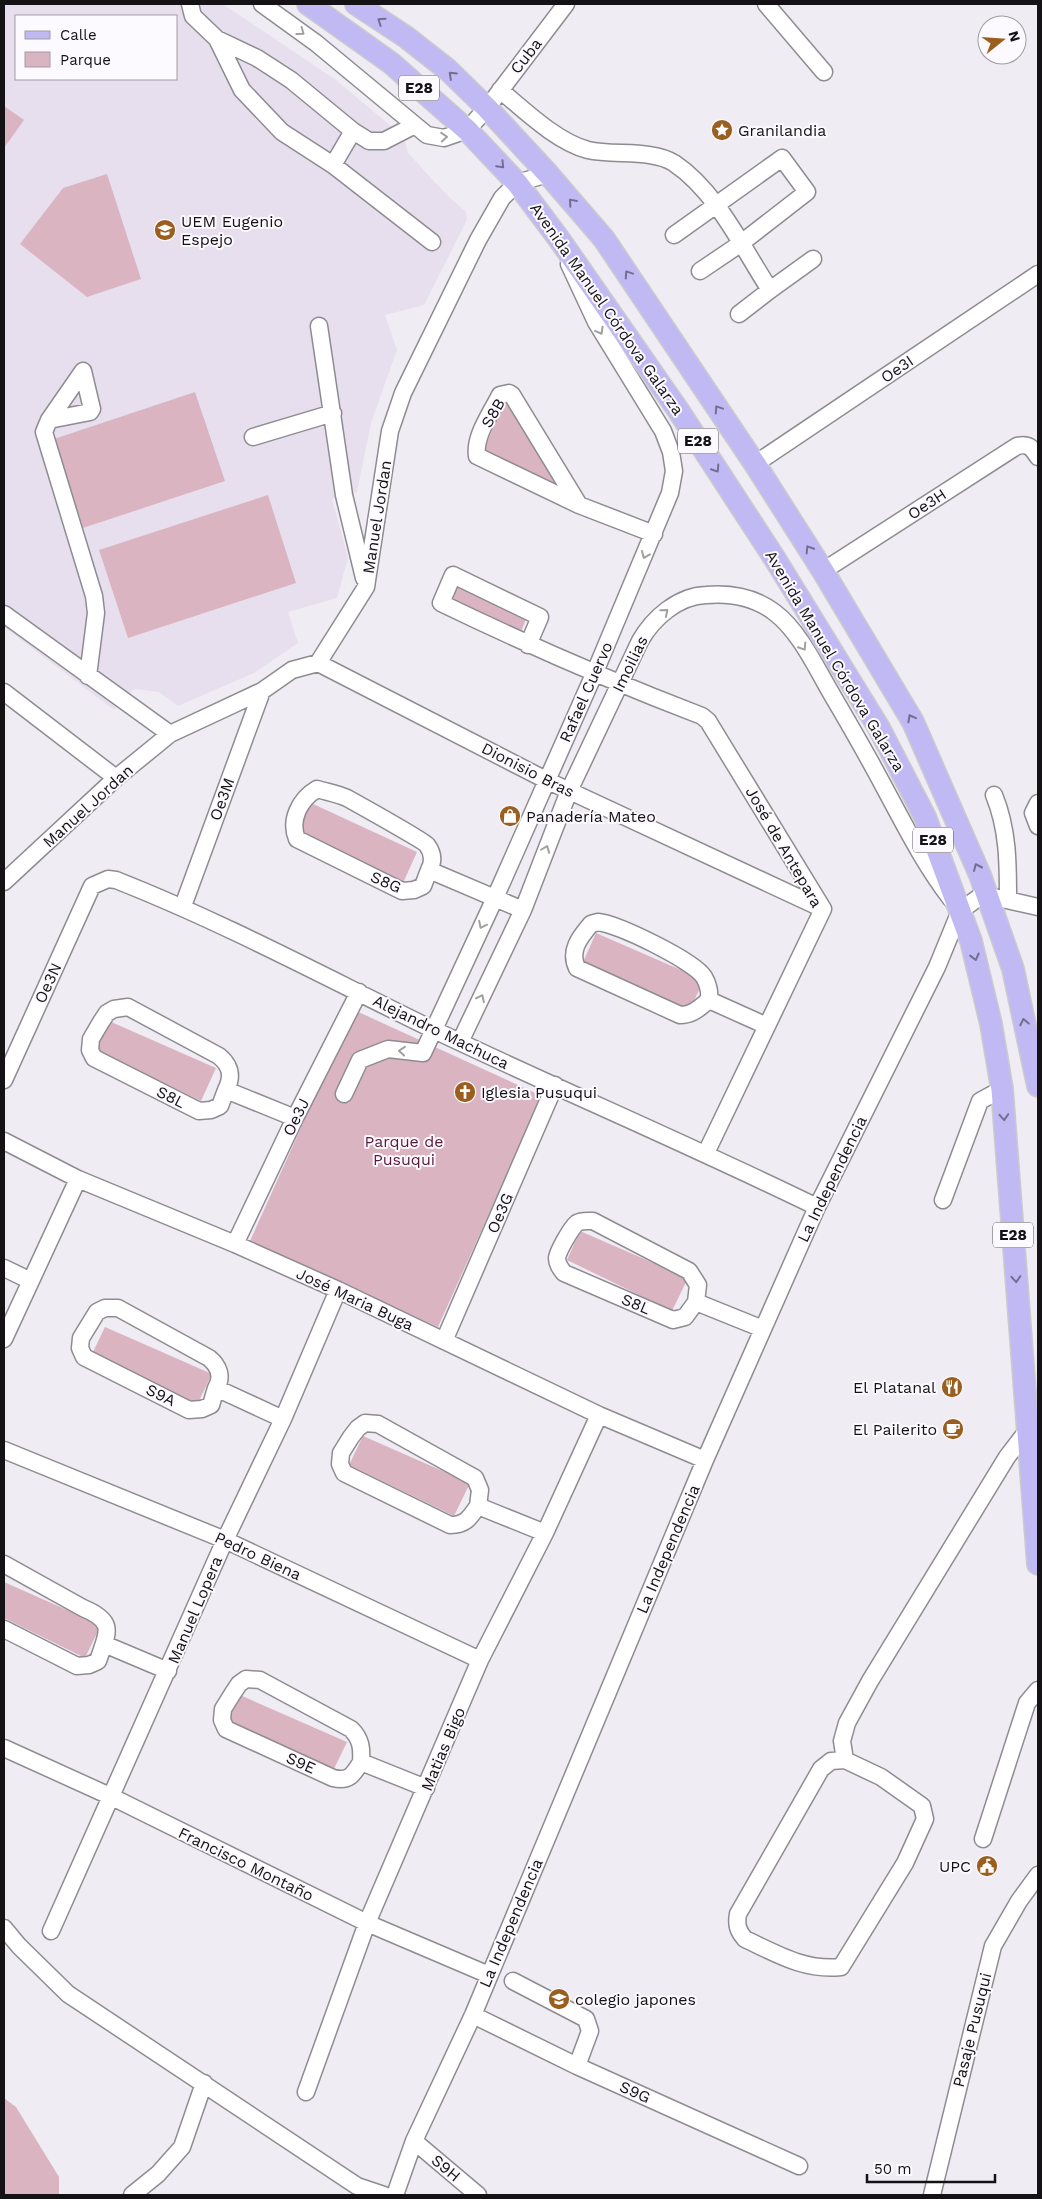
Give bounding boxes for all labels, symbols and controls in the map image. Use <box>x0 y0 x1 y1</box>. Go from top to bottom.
legend <box>15 15 178 80</box>
north arrow <box>977 15 1027 65</box>
one-way arrow <box>377 18 387 27</box>
text: Calle <box>60 26 97 44</box>
one-way arrow <box>295 26 305 35</box>
text: N <box>1005 29 1024 43</box>
street label: Cuba <box>506 34 546 78</box>
text: Parque <box>60 51 111 69</box>
one-way arrow <box>449 72 458 81</box>
road number: E28 <box>399 76 439 100</box>
place icon: Granilandia <box>710 118 734 142</box>
place label: Granilandia <box>738 121 826 140</box>
one-way arrow <box>440 132 448 143</box>
one-way arrow <box>495 160 504 169</box>
street label: Avenida Manuel Córdova Galarza <box>526 199 688 419</box>
one-way arrow <box>569 199 578 208</box>
place label: UEM Eugenio Espejo <box>181 212 283 249</box>
school or university icon: UEM Eugenio Espejo <box>153 218 177 242</box>
one-way arrow <box>624 271 634 280</box>
one-way arrow <box>594 325 604 334</box>
street label: Oe3I <box>877 351 917 387</box>
street label: S8B <box>477 395 509 431</box>
one-way arrow <box>715 406 724 415</box>
road number: E28 <box>678 428 718 454</box>
street label: Manuel Jordan <box>359 459 395 575</box>
one-way arrow <box>710 464 720 473</box>
street label: Oe3H <box>904 485 950 523</box>
one-way arrow <box>806 545 815 555</box>
street label: Avenida Manuel Córdova Galarza <box>761 547 909 775</box>
one-way arrow <box>641 550 651 558</box>
one-way arrow <box>660 608 669 617</box>
street label: Imoilias <box>608 633 652 695</box>
street label: Rafael Cuervo <box>555 639 617 745</box>
one-way arrow <box>797 641 806 650</box>
one-way arrow <box>907 714 917 723</box>
street label: Dionisio Bras <box>478 739 578 801</box>
street label: Manuel Jordan <box>39 761 137 851</box>
street label: Oe3M <box>206 775 238 823</box>
street label: José de Antepara <box>742 783 826 911</box>
shop icon: Panadería Mateo <box>498 804 522 828</box>
place label: Panadería Mateo <box>526 807 656 826</box>
road number: E28 <box>913 828 953 852</box>
one-way arrow <box>540 845 551 854</box>
one-way arrow <box>972 863 983 872</box>
street label: S8G <box>368 867 404 897</box>
one-way arrow <box>478 919 488 928</box>
one-way arrow <box>970 953 980 961</box>
street label: Oe3N <box>30 960 66 1006</box>
street label: Alejandro Machuca <box>370 991 512 1073</box>
one-way arrow <box>475 994 485 1003</box>
one-way arrow <box>1019 1017 1030 1026</box>
one-way arrow <box>398 1045 406 1056</box>
church icon: Iglesia Pusuqui <box>453 1080 477 1104</box>
street label: S8L <box>153 1082 189 1112</box>
place label: Iglesia Pusuqui <box>481 1083 597 1102</box>
street label: Oe3J <box>279 1095 313 1139</box>
street label: La Independencia <box>793 1113 871 1245</box>
one-way arrow <box>999 1113 1010 1121</box>
park label: Parque de Pusuqui <box>365 1132 443 1169</box>
street label: Oe3G <box>483 1190 517 1236</box>
road number: E28 <box>993 1222 1033 1248</box>
street label: José Maria Buga <box>293 1264 417 1334</box>
one-way arrow <box>1010 1275 1021 1283</box>
street label: S8L <box>619 1289 654 1319</box>
restaurant icon: El Platanal <box>940 1375 964 1399</box>
place label: El Platanal <box>853 1378 936 1397</box>
street label: S9A <box>143 1380 179 1410</box>
cafe icon: El Pailerito <box>941 1417 965 1441</box>
place label: El Pailerito <box>853 1420 937 1439</box>
street label: La Independencia <box>632 1482 704 1616</box>
street label: Pedro Biena <box>212 1528 304 1584</box>
street label: Manuel Lopera <box>164 1553 226 1667</box>
street label: Matias Bigo <box>417 1704 469 1794</box>
street label: S9E <box>283 1748 319 1778</box>
street label: Francisco Montaño <box>175 1823 317 1905</box>
public building icon: UPC <box>975 1854 999 1878</box>
street label: La Independencia <box>475 1856 547 1990</box>
place label: UPC <box>939 1857 971 1876</box>
street label: Pasaje Pusuqui <box>949 1971 995 2089</box>
school or university icon: colegio japones <box>547 1987 571 2011</box>
place label: colegio japones <box>575 1990 696 2009</box>
street label: S9G <box>617 2077 653 2107</box>
street label: S9H <box>428 2150 464 2186</box>
scale bar <box>867 2152 994 2184</box>
text: 50 m <box>874 2160 911 2178</box>

